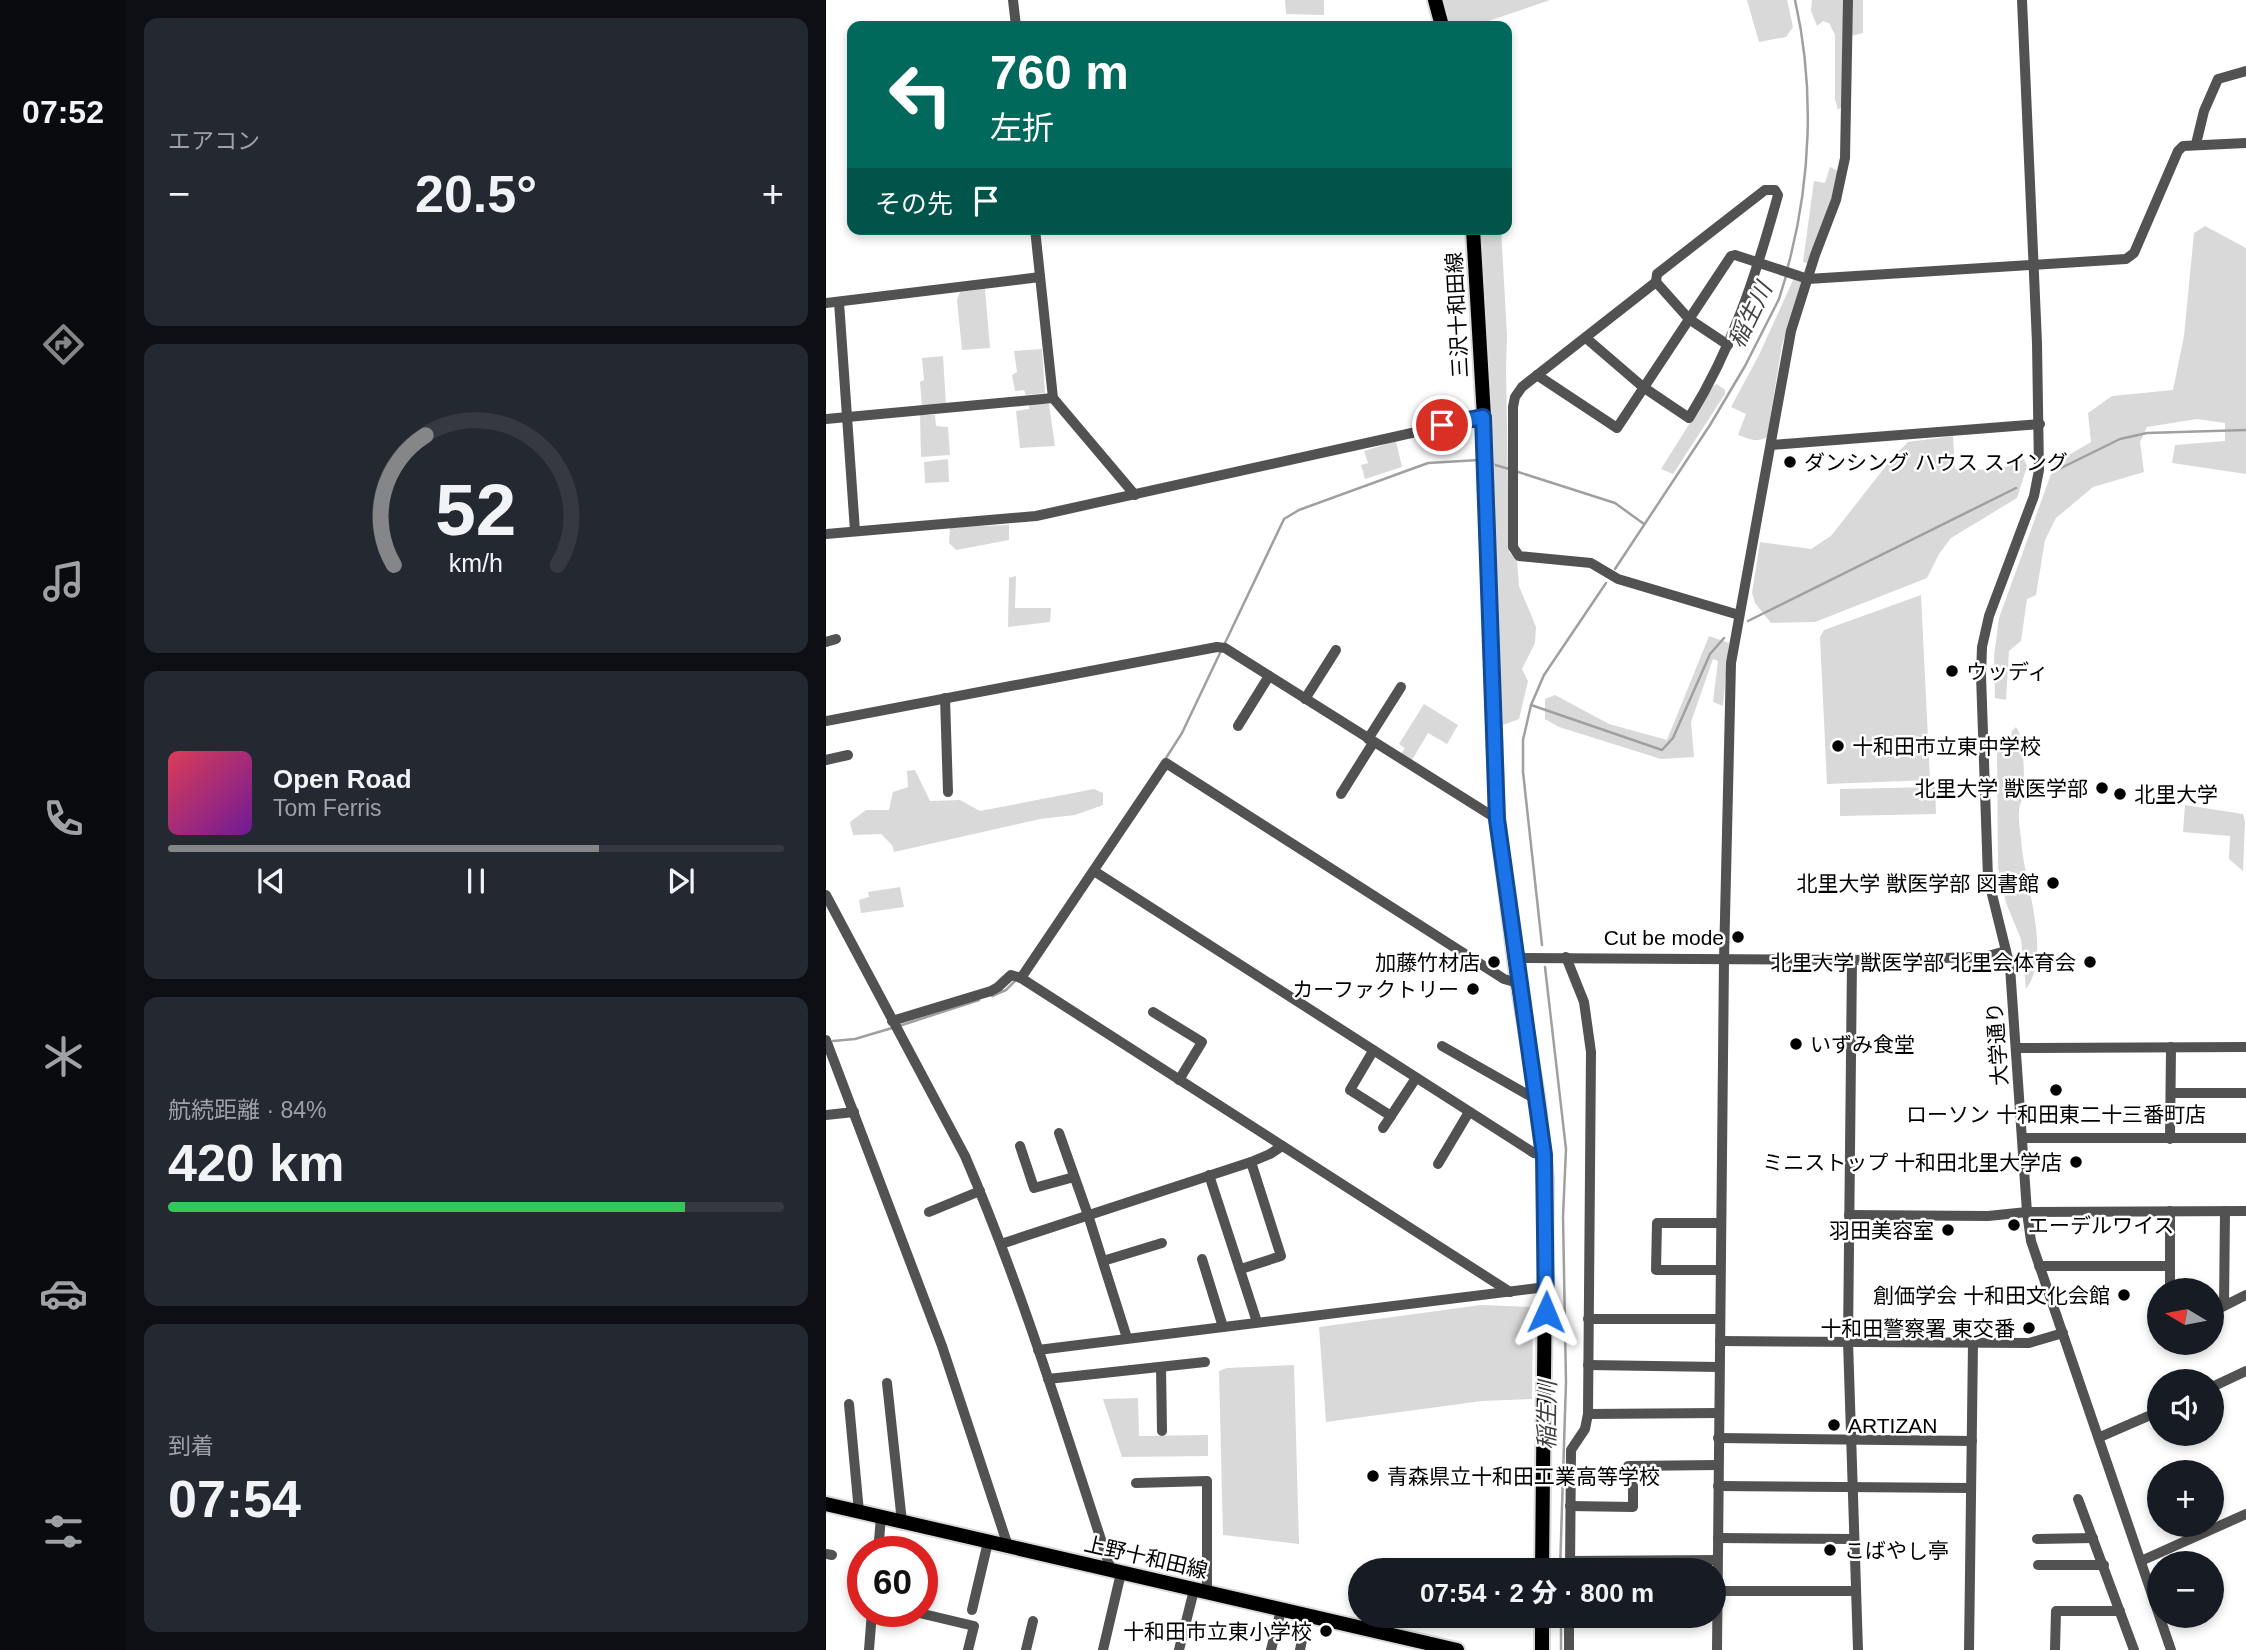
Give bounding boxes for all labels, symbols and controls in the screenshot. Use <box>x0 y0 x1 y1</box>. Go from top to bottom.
text: 760 m <box>990 45 1129 99</box>
icon: left <box>875 49 966 140</box>
text: 07:52 <box>22 94 104 130</box>
text: 左折 <box>990 110 1054 146</box>
text: エアコン <box>168 128 260 154</box>
text: 20.5° <box>415 165 537 223</box>
text: − <box>168 173 190 215</box>
text: + <box>762 173 784 215</box>
icon: arrive <box>967 182 1005 220</box>
text: その先 <box>875 189 953 219</box>
street label: 三沢十和田線 <box>1442 251 1472 379</box>
water label: 稲生川 <box>1723 276 1778 352</box>
icon: directions <box>39 320 88 369</box>
pin <box>1412 395 1472 455</box>
icon: arrive <box>1423 406 1461 444</box>
place label: ダンシング ハウス スイング <box>1804 451 2068 474</box>
marker: ダンシング ハウス スイング <box>1782 454 1798 470</box>
text: 52 <box>436 469 516 550</box>
text: km/h <box>449 548 503 576</box>
icon: music <box>39 557 88 606</box>
place label: ウッディ <box>1966 660 2049 683</box>
marker: ウッディ <box>1944 663 1960 679</box>
place label: 十和田市立東中学校 <box>1852 735 2041 758</box>
marker: 十和田市立東中学校 <box>1830 738 1846 754</box>
text: Open Road <box>273 764 412 794</box>
place label: 北里大学 獣医学部 <box>1914 777 2088 800</box>
marker: 北里大学 獣医学部 <box>2094 780 2110 796</box>
place label: 北里大学 <box>2134 783 2218 806</box>
marker: 北里大学 <box>2112 786 2128 802</box>
icon: phone <box>39 794 88 843</box>
text: Tom Ferris <box>273 795 382 821</box>
icon: previous <box>252 862 290 900</box>
icon: pause <box>457 862 495 900</box>
icon: next <box>662 862 700 900</box>
place label: 北里大学 獣医学部 図書館 <box>1796 872 2039 895</box>
marker: 北里大学 獣医学部 図書館 <box>2045 875 2061 891</box>
place label: Cut be mode <box>1604 926 1724 949</box>
marker: Cut be mode <box>1730 929 1746 945</box>
place label: 加藤竹材店 <box>1375 951 1480 974</box>
place label: 北里大学 獣医学部 北里会体育会 <box>1770 951 2076 974</box>
marker: 加藤竹材店 <box>1486 954 1502 970</box>
marker: 北里大学 獣医学部 北里会体育会 <box>2082 954 2098 970</box>
place label: カーファクトリー <box>1292 978 1459 1001</box>
marker: カーファクトリー <box>1465 981 1481 997</box>
street label: 大学通り <box>1983 1001 2011 1087</box>
icon: climate <box>39 1032 88 1081</box>
place label: いずみ食堂 <box>1810 1033 1915 1056</box>
marker: いずみ食堂 <box>1788 1036 1804 1052</box>
marker: ローソン 十和田東二十三番町店 <box>2048 1082 2064 1098</box>
text: 航続距離 · 84% <box>168 1097 326 1123</box>
place label: ローソン 十和田東二十三番町店 <box>1906 1103 2206 1126</box>
text: 420 km <box>168 1134 344 1192</box>
place label: ミニストップ 十和田北里大学店 <box>1762 1151 2062 1174</box>
marker: ミニストップ 十和田北里大学店 <box>2068 1154 2084 1170</box>
place label: エーデルワイス <box>2028 1214 2174 1237</box>
marker: エーデルワイス <box>2006 1217 2022 1233</box>
place label: 羽田美容室 <box>1829 1219 1934 1242</box>
marker: 羽田美容室 <box>1940 1222 1956 1238</box>
icon: car <box>39 1269 88 1318</box>
position arrow <box>1509 1275 1583 1349</box>
north arrow <box>2147 1278 2224 1354</box>
map controls <box>2147 1278 2224 1628</box>
place label: 創価学会 十和田文化会館 <box>1873 1284 2110 1307</box>
marker: 創価学会 十和田文化会館 <box>2116 1287 2132 1303</box>
place label: 十和田警察署 東交番 <box>1820 1317 2015 1340</box>
marker: 十和田警察署 東交番 <box>2021 1320 2037 1336</box>
button: sound <box>2147 1369 2224 1446</box>
water label: 稲生川 <box>1533 1377 1561 1450</box>
place label: ARTIZAN <box>1848 1414 1937 1437</box>
marker: ARTIZAN <box>1826 1417 1842 1433</box>
text: 到着 <box>168 1433 214 1459</box>
button: + <box>2147 1460 2224 1537</box>
place label: 青森県立十和田工業高等学校 <box>1387 1465 1660 1488</box>
marker: 青森県立十和田工業高等学校 <box>1365 1468 1381 1484</box>
text: 07:54 <box>168 1470 301 1528</box>
icon: filters <box>39 1507 88 1556</box>
street label: 上野十和田線 <box>1082 1532 1210 1582</box>
speed limit sign: 60 <box>847 1536 938 1627</box>
place label: こばやし亭 <box>1844 1539 1949 1562</box>
marker: こばやし亭 <box>1822 1542 1838 1558</box>
button: − <box>2147 1551 2224 1628</box>
text: 07:54 · 2 分 · 800 m <box>1420 1578 1654 1608</box>
place label: 十和田市立東小学校 <box>1123 1620 1312 1643</box>
marker: 十和田市立東小学校 <box>1318 1623 1334 1639</box>

